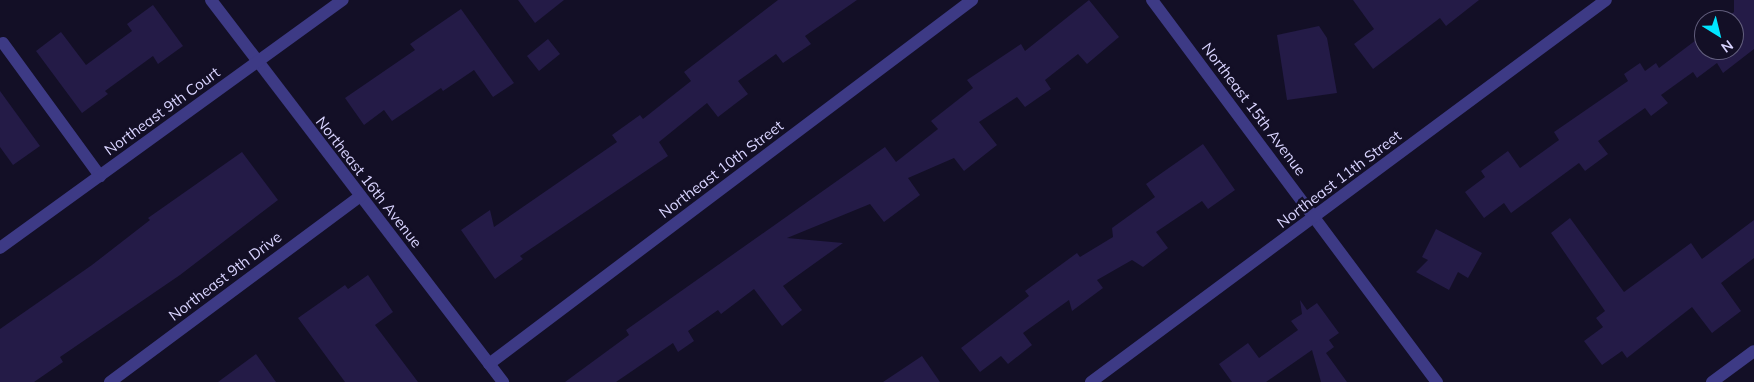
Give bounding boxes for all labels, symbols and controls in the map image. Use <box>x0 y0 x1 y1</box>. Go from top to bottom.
north arrow <box>1694 10 1744 60</box>
text: N <box>1718 36 1737 57</box>
street label: Northeast 15th Avenue <box>1198 39 1310 179</box>
street label: Northeast 9th Court <box>101 63 223 159</box>
street label: Northeast 16th Avenue <box>312 113 426 251</box>
street label: Northeast 10th Street <box>655 116 787 222</box>
street label: Northeast 11th Street <box>1273 126 1405 232</box>
street label: Northeast 9th Drive <box>165 228 285 324</box>

